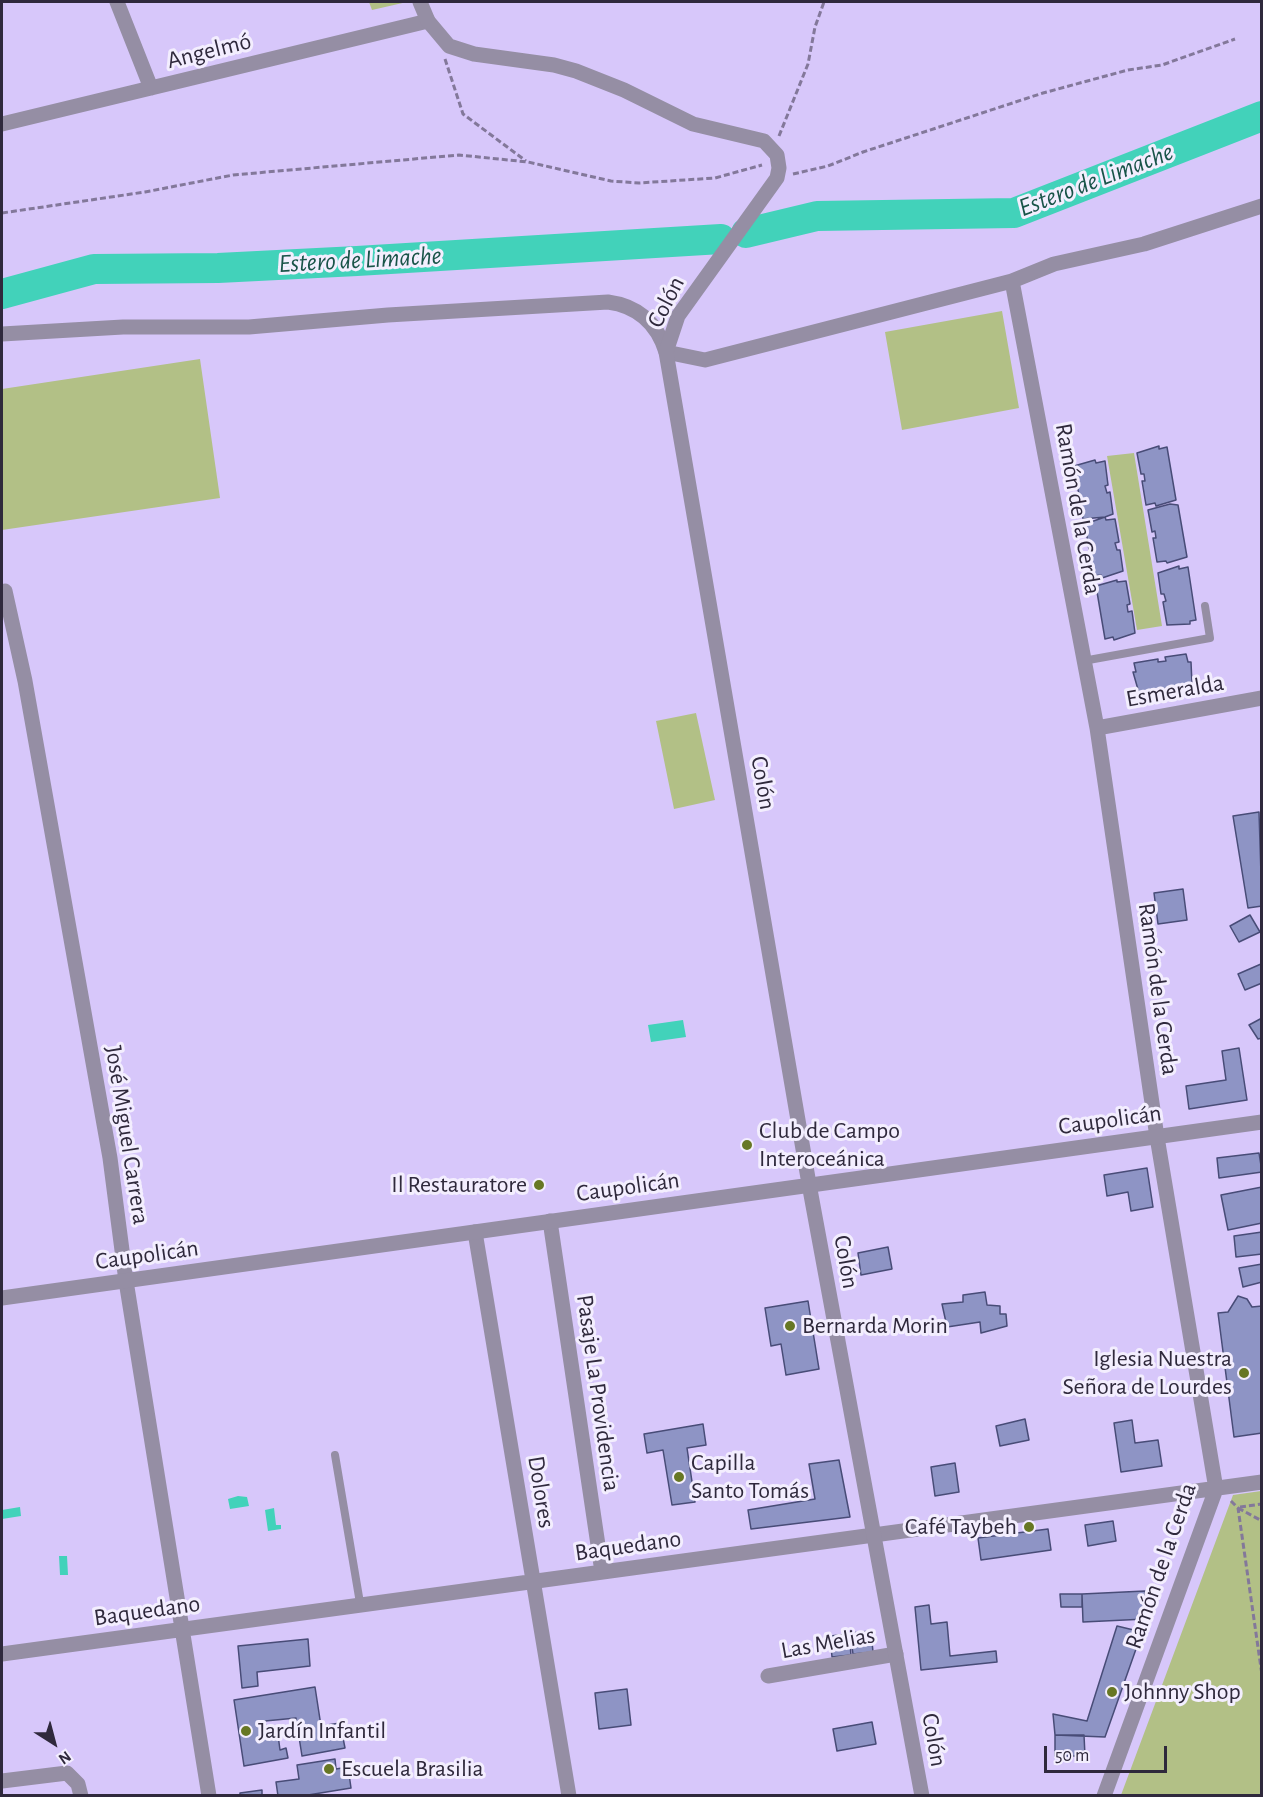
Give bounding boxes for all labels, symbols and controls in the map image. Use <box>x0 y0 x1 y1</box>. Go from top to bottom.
street label: Angelmó <box>164 27 254 75</box>
water label: Estero de Limache <box>1014 136 1178 224</box>
water label: Estero de Limache <box>278 240 442 280</box>
street label: Colón <box>641 272 691 332</box>
street label: Ramón de la Cerda <box>1049 421 1107 597</box>
street label: Esmeralda <box>1124 668 1226 714</box>
street label: Colón <box>744 754 782 812</box>
street label: Ramón de la Cerda <box>1132 901 1184 1077</box>
street label: José Miguel Carrera <box>99 1043 155 1227</box>
street label: Caupolicán <box>1057 1099 1163 1141</box>
place label: Club de Campo Interoceánica <box>759 1117 900 1173</box>
marker: Club de Campo Interoceánica <box>740 1138 754 1152</box>
street label: Caupolicán <box>575 1166 681 1208</box>
place label: Il Restauratore <box>391 1171 527 1199</box>
marker: Il Restauratore <box>532 1178 546 1192</box>
street label: Colón <box>827 1233 865 1291</box>
street label: Caupolicán <box>94 1234 200 1276</box>
street label: Pasaje La Providencia <box>570 1293 626 1493</box>
place label: Bernarda Morin <box>802 1312 948 1340</box>
marker: Bernarda Morin <box>783 1319 797 1333</box>
place label: Iglesia Nuestra Señora de Lourdes <box>1063 1345 1232 1401</box>
marker: Iglesia Nuestra Señora de Lourdes <box>1237 1366 1251 1380</box>
place label: Capilla Santo Tomás <box>691 1449 809 1505</box>
street label: Dolores <box>521 1454 561 1530</box>
marker: Capilla Santo Tomás <box>672 1470 686 1484</box>
street label: Ramón de la Cerda <box>1119 1479 1203 1653</box>
place label: Café Taybeh <box>905 1513 1017 1541</box>
marker: Café Taybeh <box>1022 1520 1036 1534</box>
street label: Baquedano <box>573 1524 683 1568</box>
street label: Baquedano <box>92 1589 202 1633</box>
street label: Las Melias <box>779 1621 877 1665</box>
place label: Johnny Shop <box>1124 1678 1241 1706</box>
marker: Johnny Shop <box>1105 1685 1119 1699</box>
street label: Colón <box>915 1711 953 1769</box>
north arrow <box>24 1713 84 1773</box>
place label: Jardín Infantil <box>258 1717 386 1745</box>
marker: Jardín Infantil <box>239 1724 253 1738</box>
scale bar <box>1047 1734 1170 1772</box>
text: 50 m <box>1055 1747 1089 1765</box>
text: N <box>55 1748 74 1767</box>
place label: Escuela Brasilia <box>341 1755 484 1783</box>
marker: Escuela Brasilia <box>322 1762 336 1776</box>

